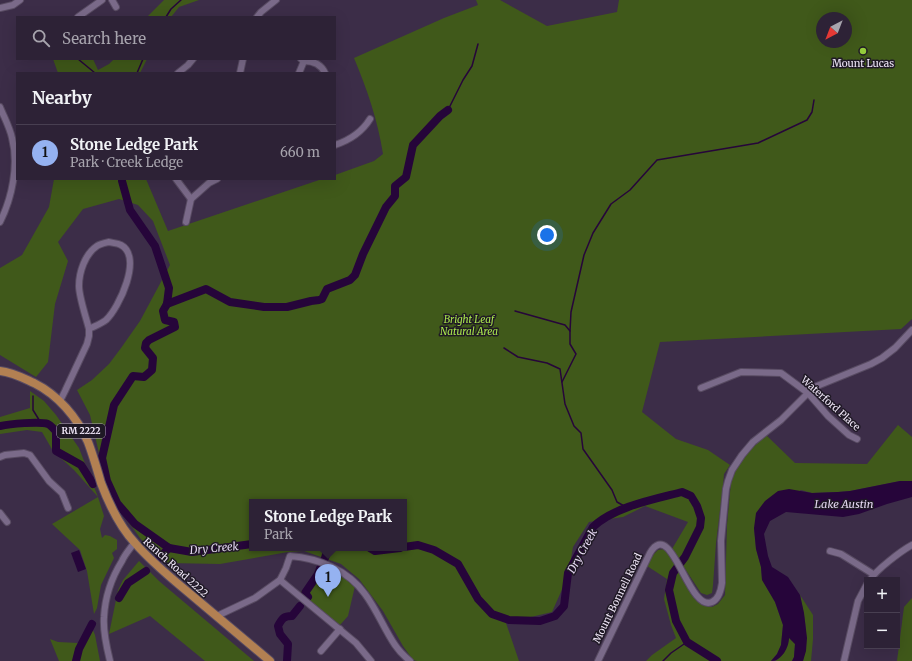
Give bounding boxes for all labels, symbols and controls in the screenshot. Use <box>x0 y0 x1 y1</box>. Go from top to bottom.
north arrow <box>816 12 852 48</box>
search box <box>16 16 336 60</box>
icon: search <box>30 27 52 49</box>
text: Search here <box>62 29 146 48</box>
marker: Mount Lucas <box>858 46 868 56</box>
place label: Mount Lucas <box>832 57 894 70</box>
text: Nearby <box>32 87 92 109</box>
text: Stone Ledge Park <box>70 135 198 154</box>
text: 1 <box>42 144 48 161</box>
text: 660 m <box>280 144 320 161</box>
text: Park · Creek Ledge <box>70 154 183 171</box>
your location <box>537 225 557 245</box>
park label: Bright Leaf Natural Area <box>440 313 498 338</box>
street label: Waterford Place <box>798 373 863 433</box>
road number: RM 2222 <box>57 424 105 438</box>
water label: Lake Austin <box>815 497 874 511</box>
popup <box>249 499 407 551</box>
text: Stone Ledge Park <box>264 507 392 526</box>
text: Park <box>264 526 293 543</box>
water label: Dry Creek <box>564 526 600 577</box>
street label: Ranch Road 2222 <box>141 535 211 600</box>
water label: Dry Creek <box>188 539 239 557</box>
street label: Mount Bonnell Road <box>590 551 645 645</box>
pin: 1 <box>315 564 341 597</box>
map controls <box>864 577 900 649</box>
button: + <box>864 577 900 613</box>
button: − <box>864 613 900 649</box>

